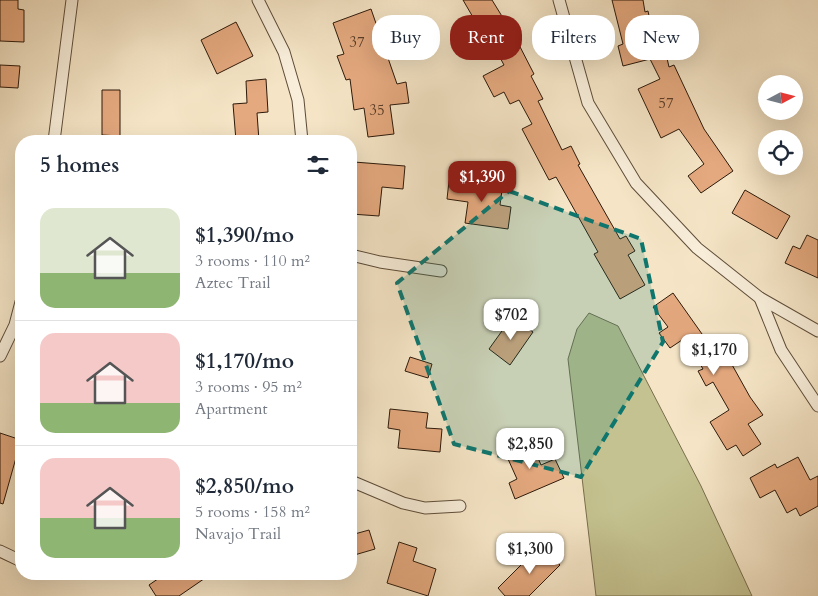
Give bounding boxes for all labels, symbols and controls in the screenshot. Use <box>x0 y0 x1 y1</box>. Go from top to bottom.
chip: Buy <box>372 15 440 60</box>
chip: Rent <box>450 15 522 60</box>
chip: Filters <box>532 15 615 60</box>
chip: New <box>625 15 699 60</box>
house number: 37 <box>349 32 365 52</box>
north arrow <box>758 75 802 120</box>
map controls <box>758 75 803 175</box>
house number: 57 <box>658 93 674 113</box>
house number: 35 <box>369 100 385 120</box>
button: locate <box>758 130 803 175</box>
text: 5 homes <box>40 151 119 180</box>
icon: filters <box>304 151 332 179</box>
pin: $1,390 <box>441 160 523 203</box>
text: $1,390 <box>459 166 505 188</box>
text: $1,390/mo <box>195 221 294 250</box>
icon: home <box>80 228 140 288</box>
text: 3 rooms · 110 m² <box>195 250 310 272</box>
text: Aztec Trail <box>195 272 271 294</box>
pin: $702 <box>481 298 541 341</box>
text: $702 <box>495 304 527 326</box>
pin: $1,170 <box>673 334 755 376</box>
text: $1,170 <box>691 339 737 361</box>
text: $1,170/mo <box>195 347 294 376</box>
icon: home <box>80 353 140 413</box>
text: 3 rooms · 95 m² <box>195 376 302 398</box>
text: Apartment <box>195 398 268 420</box>
pin: $2,850 <box>489 428 571 470</box>
text: $2,850 <box>507 433 553 455</box>
text: $2,850/mo <box>195 472 294 501</box>
icon: home <box>80 478 140 538</box>
text: 5 rooms · 158 m² <box>195 501 310 523</box>
text: Navajo Trail <box>195 523 281 545</box>
pin: $1,300 <box>489 532 571 575</box>
text: $1,300 <box>507 538 553 560</box>

